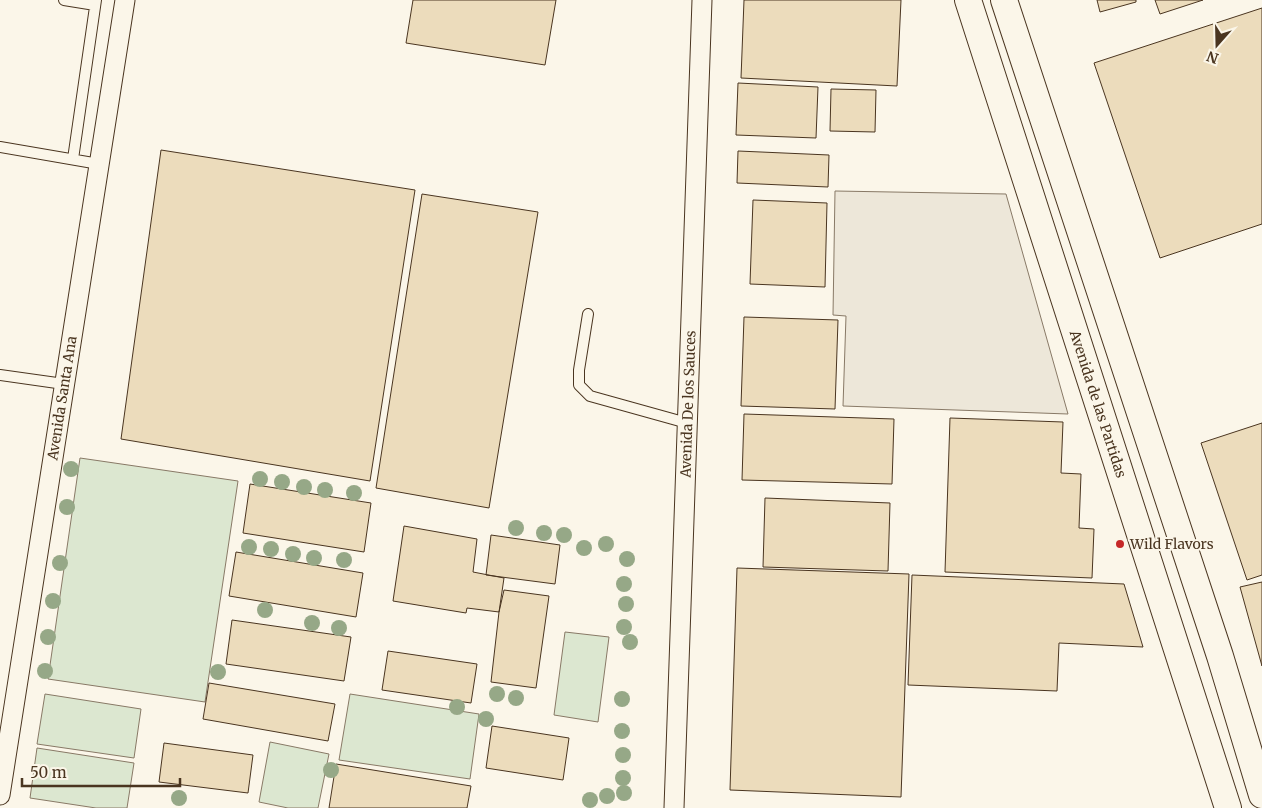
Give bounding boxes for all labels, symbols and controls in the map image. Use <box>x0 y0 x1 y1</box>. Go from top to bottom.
north arrow <box>1192 20 1242 70</box>
text: N <box>1204 47 1221 68</box>
street label: Avenida de las Partidas <box>1065 327 1130 480</box>
street label: Avenida De los Sauces <box>676 330 700 479</box>
street label: Avenida Santa Ana <box>43 334 81 462</box>
place label: Wild Flavors <box>1129 535 1214 553</box>
marker: Wild Flavors <box>1114 538 1126 550</box>
scale bar <box>22 756 180 788</box>
text: 50 m <box>30 763 67 782</box>

